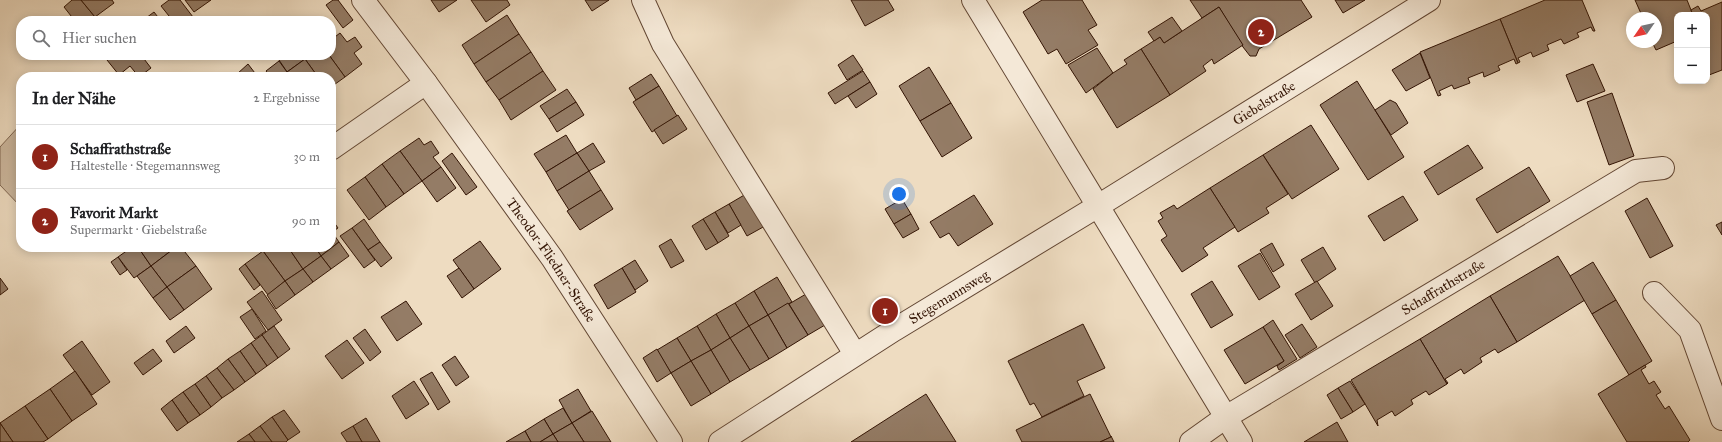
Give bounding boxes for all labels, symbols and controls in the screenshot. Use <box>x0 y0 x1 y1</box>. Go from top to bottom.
north arrow <box>1626 12 1662 48</box>
map controls <box>1674 12 1710 84</box>
button: + <box>1674 12 1710 48</box>
search box <box>16 16 336 60</box>
pin: 2 <box>1248 17 1274 47</box>
icon: search <box>30 27 52 49</box>
text: Hier suchen <box>62 29 137 47</box>
button: − <box>1674 48 1710 84</box>
street label: Giebelstraße <box>1229 77 1298 129</box>
text: In der Nähe <box>32 88 116 109</box>
text: 2 Ergebnisse <box>253 90 320 106</box>
text: Schaffrathstraße <box>70 140 171 158</box>
text: 1 <box>42 149 48 165</box>
text: 30 m <box>294 149 320 165</box>
text: Haltestelle · Stegemannsweg <box>70 158 220 174</box>
your location <box>889 184 909 204</box>
street label: Theodor-Fliedner-Straße <box>503 194 600 325</box>
text: Favorit Markt <box>70 204 158 222</box>
text: 2 <box>42 213 48 229</box>
text: 90 m <box>292 213 320 229</box>
text: Supermarkt · Giebelstraße <box>70 222 207 238</box>
street label: Schaffrathstraße <box>1398 255 1488 318</box>
street label: Stegemannsweg <box>906 266 992 328</box>
pin: 1 <box>872 296 898 326</box>

